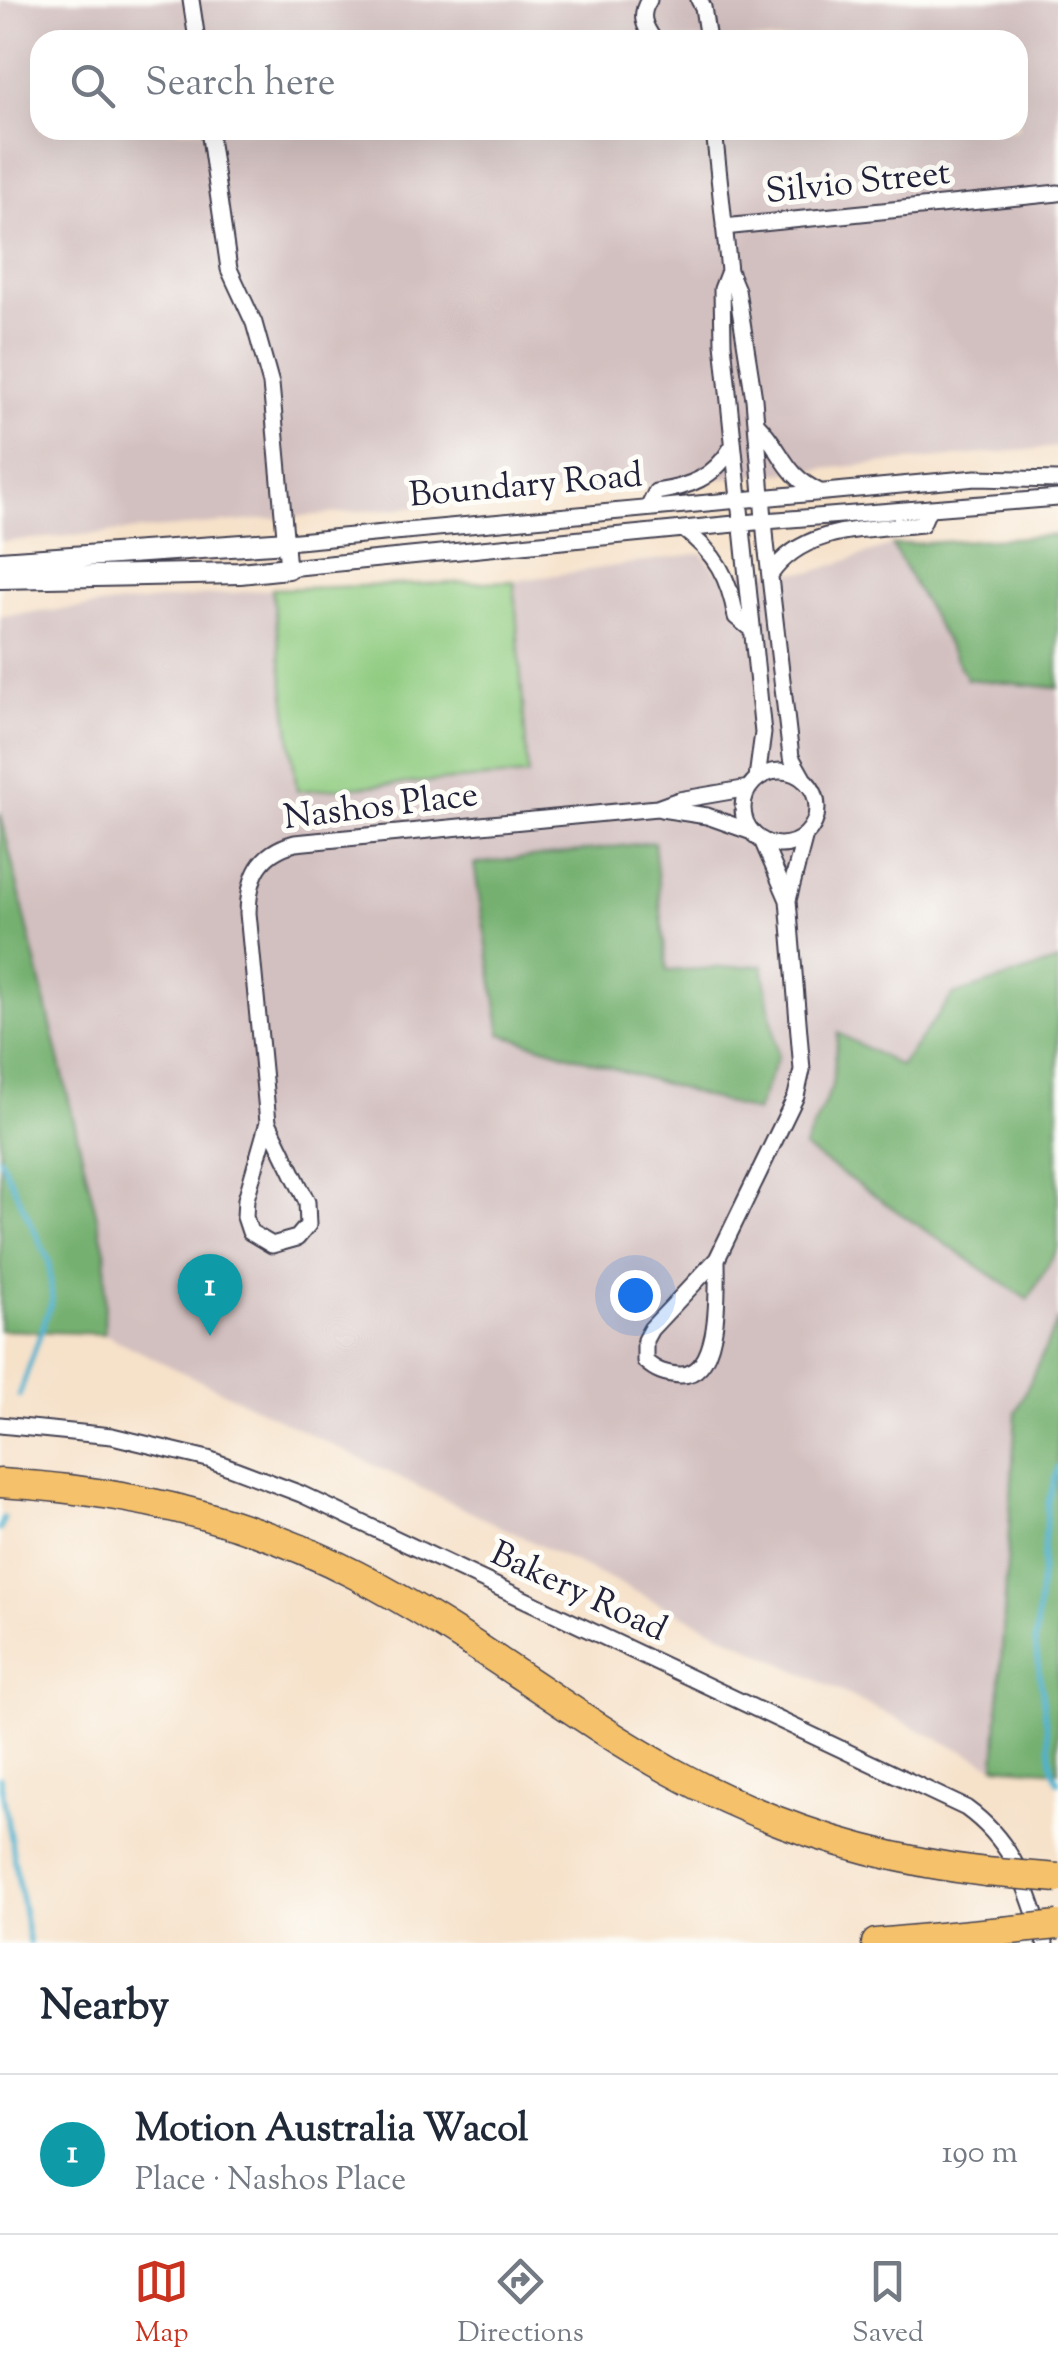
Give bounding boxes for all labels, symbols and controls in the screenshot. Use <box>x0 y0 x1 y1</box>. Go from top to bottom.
search box <box>30 30 1028 140</box>
icon: search <box>65 58 120 113</box>
text: Search here <box>145 58 336 112</box>
street label: Silvio Street <box>763 149 953 219</box>
street label: Boundary Road <box>407 451 645 523</box>
street label: Nashos Place <box>281 771 481 845</box>
pin: 1 <box>178 1254 242 1336</box>
your location <box>610 1270 661 1321</box>
street label: Bakery Road <box>481 1530 675 1656</box>
text: Nearby <box>40 1978 169 2038</box>
text: Motion Australia Wacol <box>135 2104 528 2158</box>
text: 1 <box>67 2131 78 2177</box>
text: 190 m <box>942 2131 1018 2177</box>
text: Place · Nashos Place <box>135 2158 406 2204</box>
tab: Map <box>134 2254 189 2354</box>
tab: Directions <box>457 2254 584 2354</box>
tab: Saved <box>852 2254 924 2354</box>

